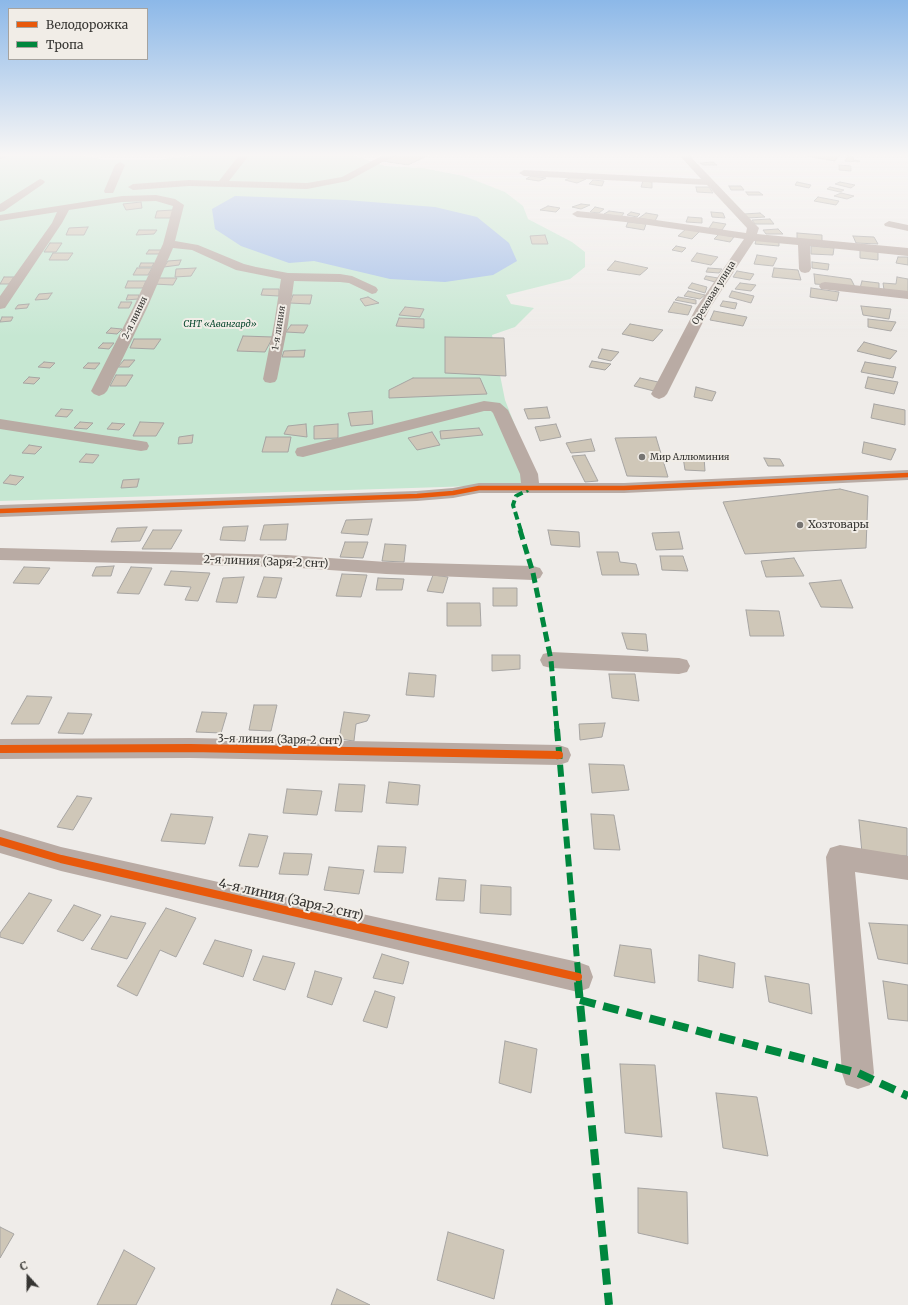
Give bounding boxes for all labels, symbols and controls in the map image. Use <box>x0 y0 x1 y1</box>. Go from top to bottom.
legend <box>8 8 148 60</box>
text: Велодорожка <box>46 17 128 32</box>
text: Тропа <box>46 37 83 52</box>
street label: Ореховая улица <box>690 259 738 327</box>
street label: 2-я линия <box>120 295 150 341</box>
street label: 1-я линия <box>270 305 288 351</box>
park label: СНТ «Авангард» <box>183 319 257 329</box>
marker: Мир Аллюминия <box>637 452 647 462</box>
place label: Мир Аллюминия <box>650 452 729 462</box>
place label: Хозтовары <box>808 518 869 532</box>
marker: Хозтовары <box>795 520 805 530</box>
street label: 2-я линия (Заря-2 снт) <box>203 553 329 571</box>
street label: 3-я линия (Заря-2 снт) <box>217 732 343 748</box>
street label: 4-я линия (Заря-2 снт) <box>217 876 365 924</box>
north arrow <box>8 1257 48 1297</box>
text: С <box>18 1258 30 1274</box>

